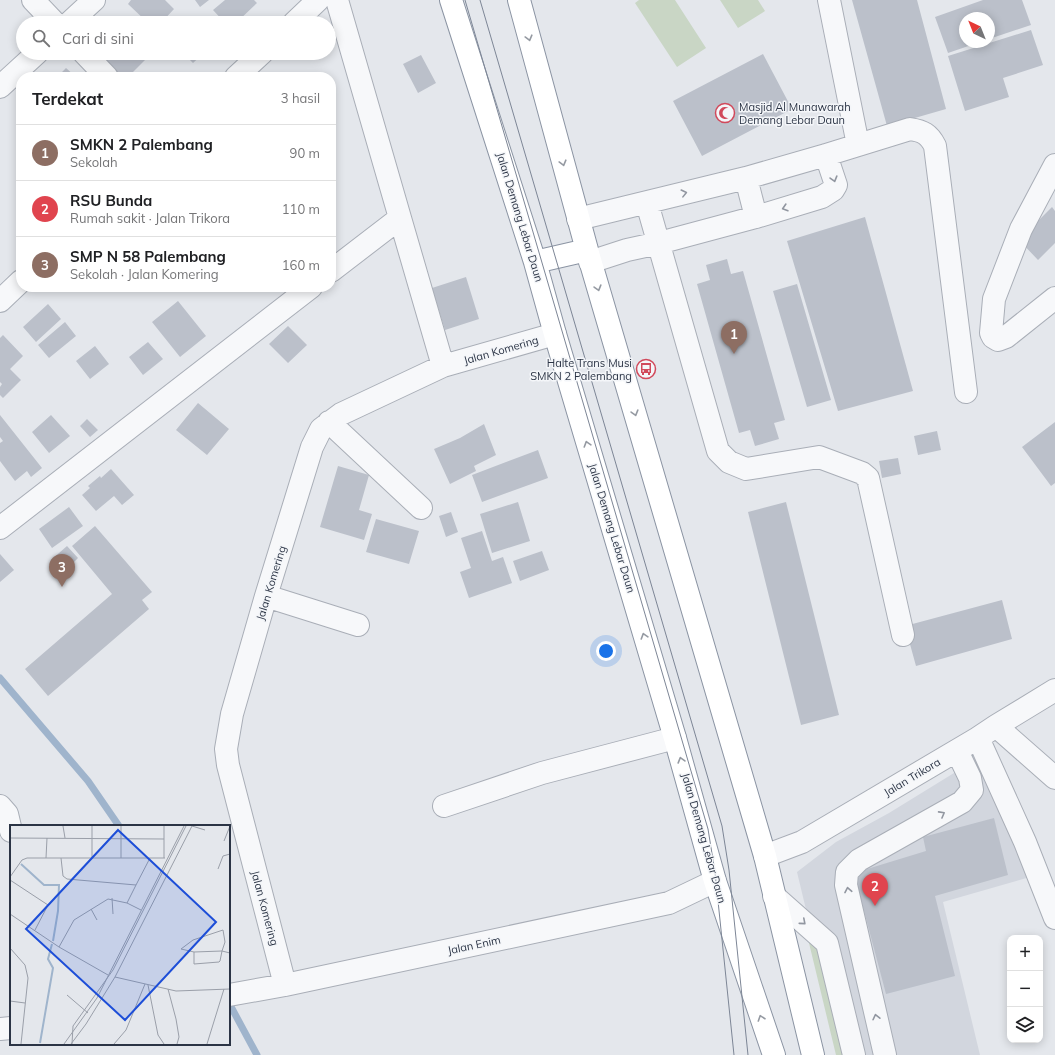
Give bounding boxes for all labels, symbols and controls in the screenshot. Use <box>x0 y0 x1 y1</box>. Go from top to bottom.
north arrow <box>959 12 995 48</box>
search box <box>16 16 336 60</box>
icon: search <box>30 27 52 49</box>
text: Cari di sini <box>62 29 134 48</box>
one-way arrow <box>524 34 533 41</box>
text: Terdekat <box>32 88 103 109</box>
text: 3 hasil <box>281 90 320 106</box>
place label: Masjid Al Munawarah Demang Lebar Daun <box>739 100 851 127</box>
mosque icon: Masjid Al Munawarah Demang Lebar Daun <box>714 102 736 124</box>
text: SMKN 2 Palembang <box>70 135 213 154</box>
text: 1 <box>41 145 49 161</box>
text: 90 m <box>290 145 320 161</box>
street label: Jalan Demang Lebar Daun <box>494 151 546 283</box>
text: Sekolah <box>70 154 118 170</box>
one-way arrow <box>558 159 567 166</box>
one-way arrow <box>829 175 837 182</box>
one-way arrow <box>681 190 688 198</box>
text: RSU Bunda <box>70 191 152 210</box>
text: 2 <box>41 201 49 217</box>
text: 110 m <box>282 201 320 217</box>
one-way arrow <box>781 203 788 212</box>
text: Rumah sakit · Jalan Trikora <box>70 210 230 226</box>
text: SMP N 58 Palembang <box>70 247 226 266</box>
text: 3 <box>41 257 49 273</box>
text: 160 m <box>282 257 320 273</box>
text: Sekolah · Jalan Komering <box>70 266 219 282</box>
one-way arrow <box>593 285 602 292</box>
pin: 1 <box>721 321 747 354</box>
street label: Jalan Komering <box>462 333 540 367</box>
place label: Halte Trans Musi SMKN 2 Palembang <box>530 356 632 383</box>
bus stop icon: Halte Trans Musi SMKN 2 Palembang <box>635 358 657 380</box>
one-way arrow <box>630 409 639 416</box>
one-way arrow <box>583 441 592 448</box>
street label: Jalan Demang Lebar Daun <box>586 462 638 594</box>
street label: Jalan Komering <box>253 544 289 622</box>
pin: 3 <box>49 554 75 587</box>
one-way arrow <box>640 632 649 639</box>
your location <box>596 641 616 661</box>
street label: Jalan Trikora <box>881 755 943 799</box>
one-way arrow <box>677 757 686 764</box>
street label: Jalan Demang Lebar Daun <box>679 771 729 905</box>
one-way arrow <box>937 811 945 818</box>
inset map <box>10 825 230 1045</box>
street label: Jalan Komering <box>248 869 282 947</box>
pin: 2 <box>862 873 888 906</box>
one-way arrow <box>844 887 853 893</box>
one-way arrow <box>799 917 806 924</box>
street label: Jalan Enim <box>446 933 502 957</box>
map controls <box>1007 935 1043 1043</box>
button: + <box>1007 935 1043 971</box>
button: − <box>1007 971 1043 1007</box>
button: layers <box>1007 1007 1043 1043</box>
one-way arrow <box>873 1014 881 1020</box>
one-way arrow <box>758 1015 766 1022</box>

